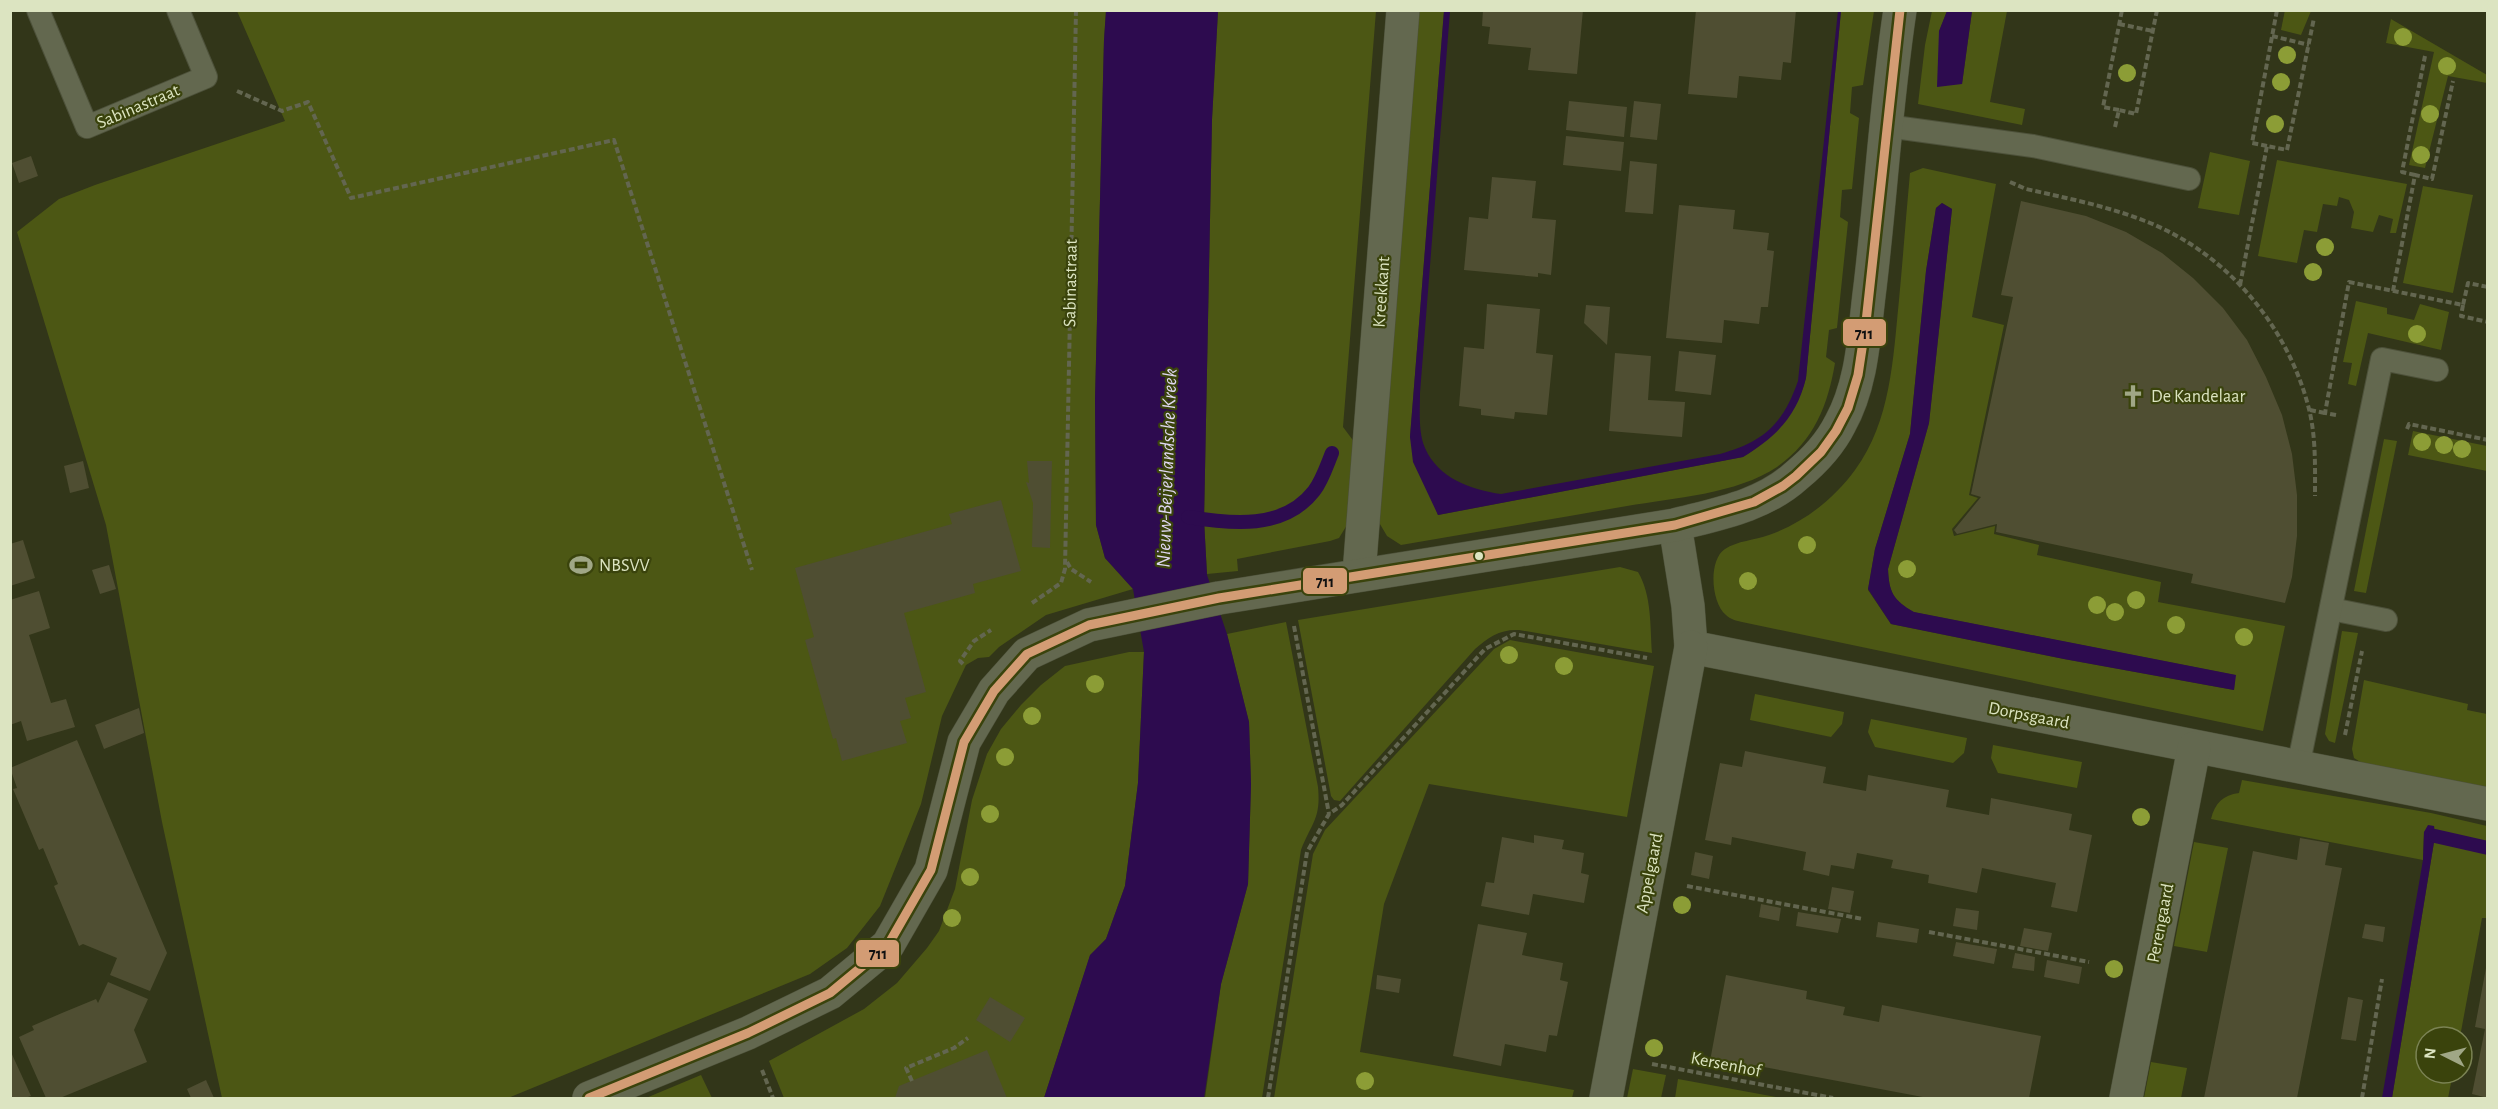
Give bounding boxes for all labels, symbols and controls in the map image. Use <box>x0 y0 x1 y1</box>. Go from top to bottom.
street label: Sabinastraat <box>94 81 183 132</box>
street label: Sabinastraat <box>1061 239 1081 327</box>
street label: Kreekkant <box>1371 256 1393 328</box>
line badge: 711 <box>1842 318 1887 347</box>
text: 711 <box>1855 326 1873 342</box>
water label: Nieuw-Beijerlandsche Kreek <box>1154 368 1180 568</box>
church icon: De Kandelaar <box>2120 383 2146 409</box>
place label: De Kandelaar <box>2151 388 2246 406</box>
unlabelled marker <box>1473 550 1485 562</box>
sports icon: NBSVV <box>568 552 594 578</box>
place label: NBSVV <box>599 557 651 575</box>
line badge: 711 <box>1302 567 1348 595</box>
text: 711 <box>1316 574 1334 590</box>
street label: Dorpsgaard <box>1987 699 2071 733</box>
street label: Appelgaard <box>1633 832 1667 915</box>
street label: Perengaard <box>2144 882 2177 964</box>
line badge: 711 <box>855 939 900 968</box>
text: 711 <box>869 946 887 962</box>
north arrow <box>2414 1025 2474 1085</box>
text: N <box>2422 1047 2439 1060</box>
street label: Kersenhof <box>1689 1049 1764 1081</box>

